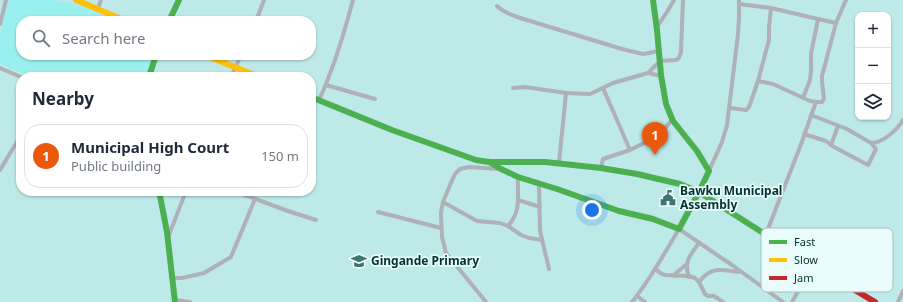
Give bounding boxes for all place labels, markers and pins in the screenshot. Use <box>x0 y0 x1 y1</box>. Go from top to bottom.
pin: 1 <box>642 122 668 155</box>
place label: Bawku Municipal Assembly <box>680 182 782 213</box>
public building icon: Bawku Municipal Assembly <box>659 189 677 207</box>
school or university icon: Gingande Primary <box>350 252 368 270</box>
place label: Gingande Primary <box>371 252 479 269</box>

